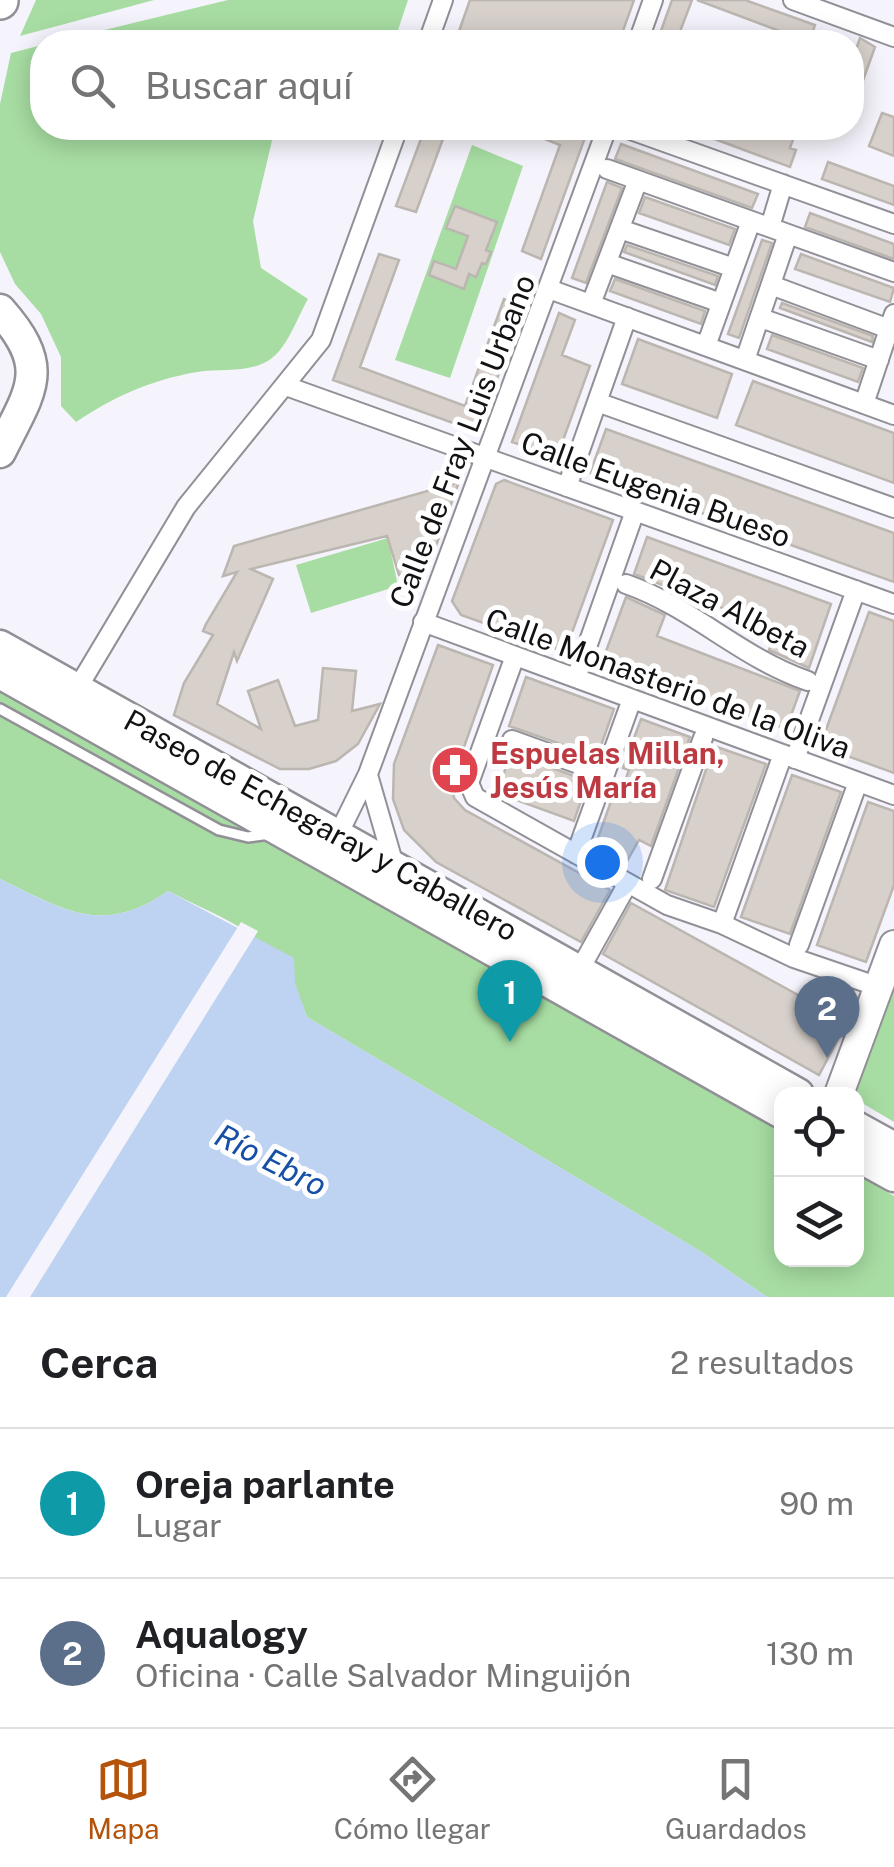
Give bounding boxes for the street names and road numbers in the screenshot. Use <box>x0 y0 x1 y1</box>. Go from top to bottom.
street label: Calle de Fray Luis Urbano <box>382 269 542 613</box>
street label: Calle Eugenia Bueso <box>516 423 796 555</box>
street label: Plaza Albeta <box>644 551 816 665</box>
street label: Calle Monasterio de la Oliva <box>481 600 855 766</box>
street label: Paseo de Echegaray y Caballero <box>118 702 524 948</box>

